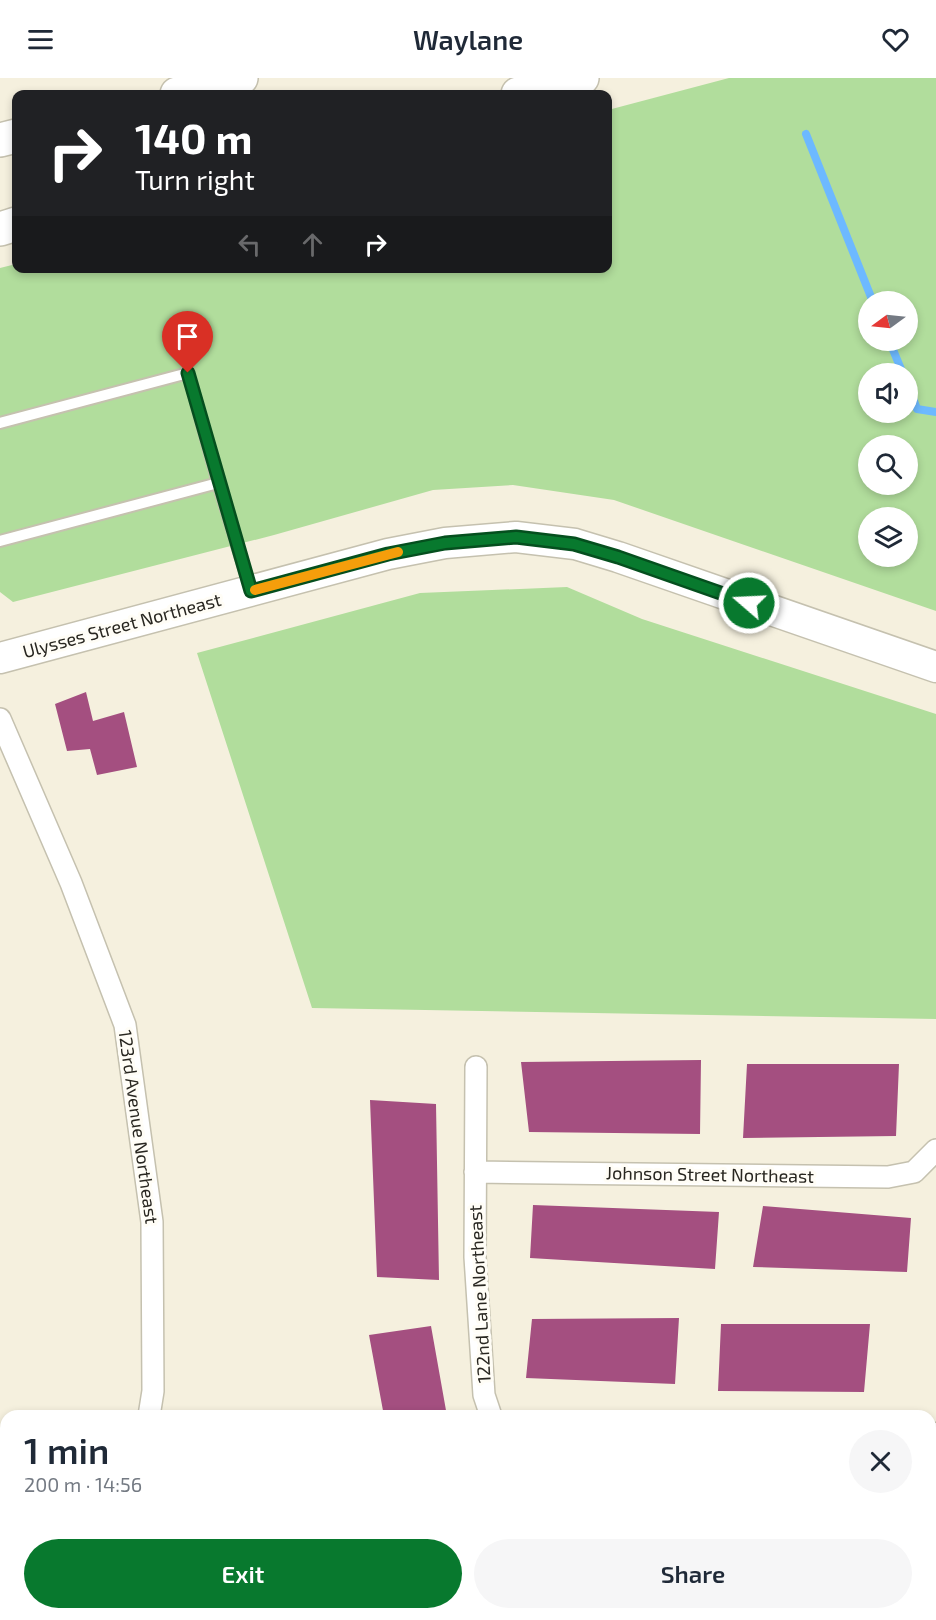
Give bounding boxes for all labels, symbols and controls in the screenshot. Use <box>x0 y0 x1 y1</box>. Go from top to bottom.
icon: menu <box>24 23 57 56</box>
text: Waylane <box>413 23 523 55</box>
icon: heart <box>879 23 912 56</box>
text: 140 m <box>135 112 252 162</box>
icon: right <box>36 114 114 192</box>
text: Turn right <box>135 163 255 195</box>
icon: left <box>233 228 266 261</box>
icon: ahead <box>296 228 329 261</box>
icon: right <box>359 228 392 261</box>
north arrow <box>858 291 918 351</box>
map controls <box>858 291 918 567</box>
pin <box>162 311 213 373</box>
icon: arrive <box>171 320 204 353</box>
button: sound <box>858 363 918 423</box>
button: search <box>858 435 918 495</box>
button: layers <box>858 507 918 567</box>
position arrow <box>717 571 781 635</box>
street label: Ulysses Street Northeast <box>20 588 224 662</box>
street label: 123rd Avenue Northeast <box>114 1029 164 1225</box>
street label: Johnson Street Northeast <box>606 1161 814 1187</box>
street label: 122nd Lane Northeast <box>463 1204 495 1384</box>
text: 1 min <box>24 1428 109 1471</box>
button: close <box>849 1430 912 1493</box>
text: 200 m · 14:56 <box>24 1472 142 1496</box>
button: Exit <box>24 1539 462 1608</box>
button: Share <box>474 1539 912 1608</box>

